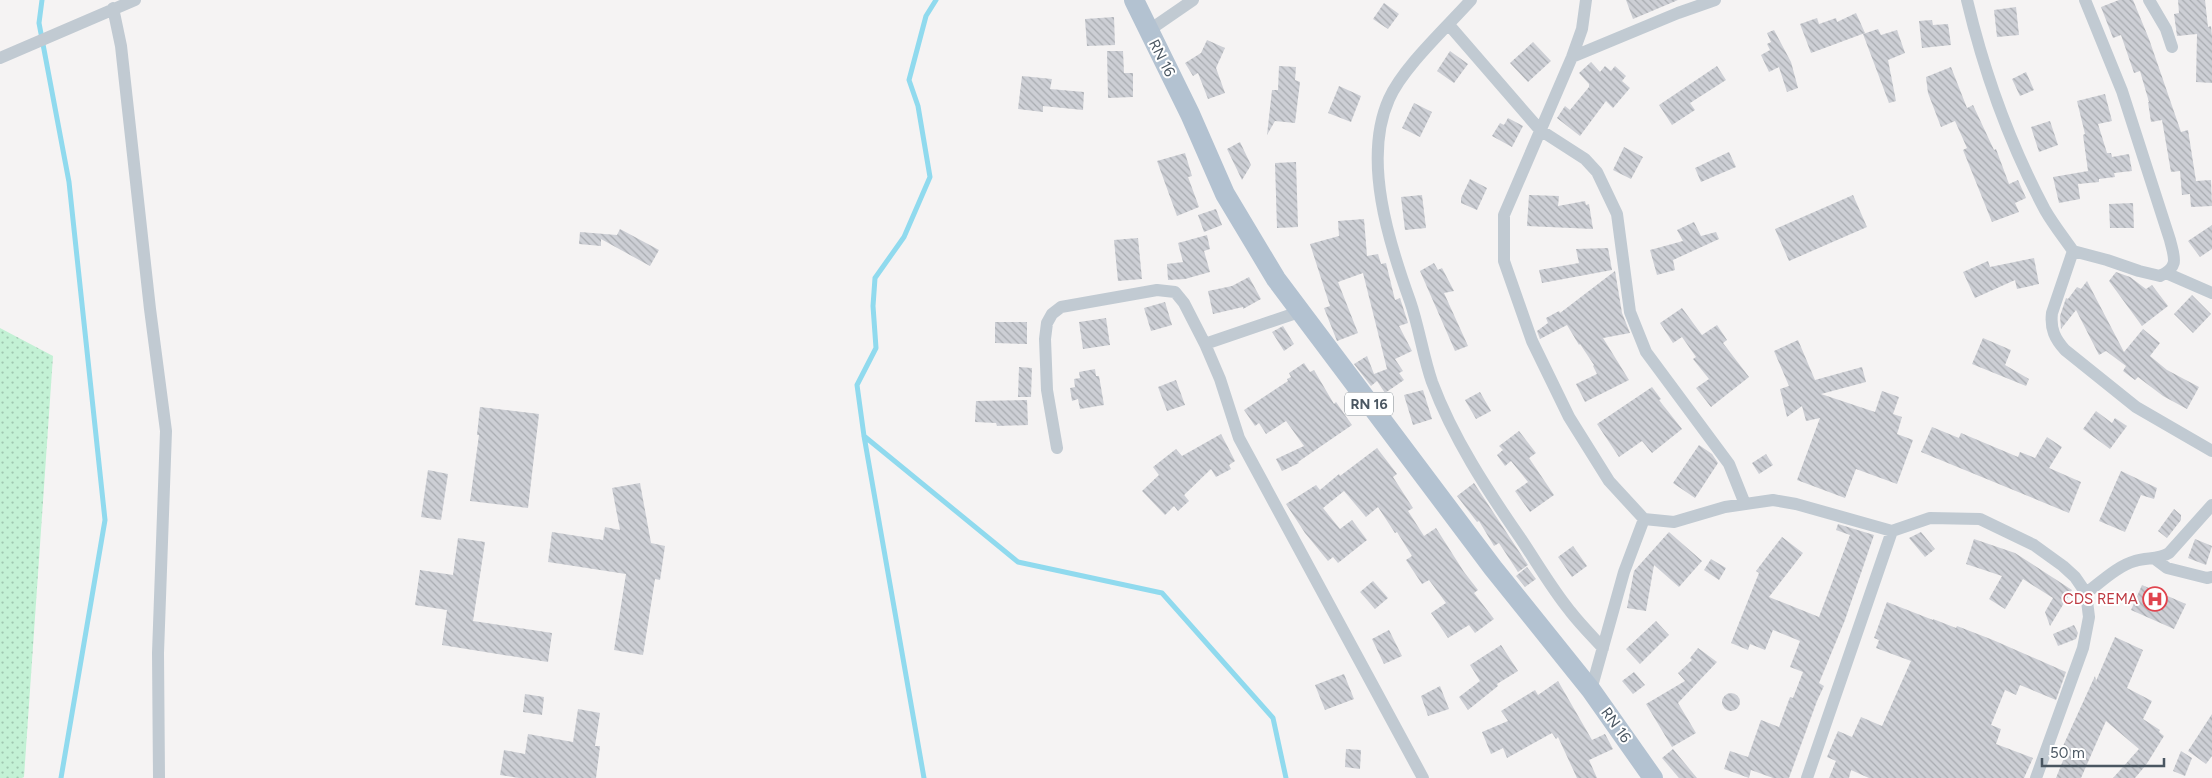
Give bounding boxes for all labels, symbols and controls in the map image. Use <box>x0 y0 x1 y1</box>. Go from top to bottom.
street label: RN 16 <box>1145 36 1179 80</box>
road number: RN 16 <box>1345 392 1393 416</box>
hospital icon: CDS REMA <box>2142 586 2168 612</box>
place label: CDS REMA <box>2063 590 2138 608</box>
street label: RN 16 <box>1597 704 1635 747</box>
scale bar <box>2042 736 2164 768</box>
text: 50 m <box>2050 744 2085 762</box>

